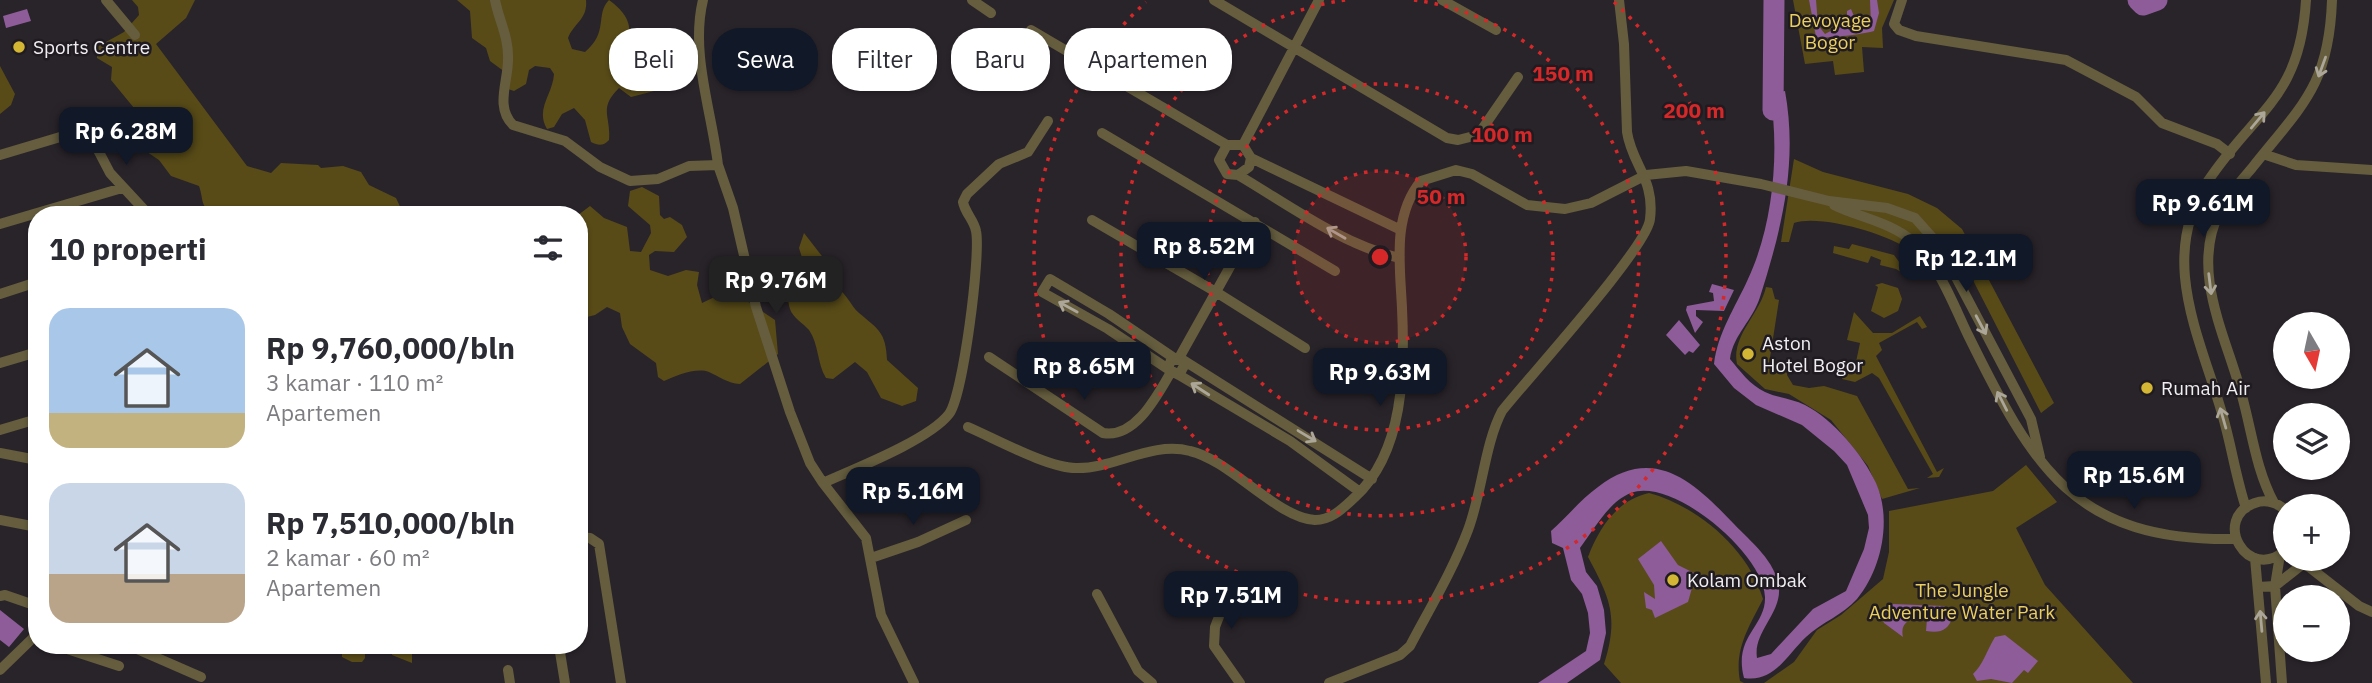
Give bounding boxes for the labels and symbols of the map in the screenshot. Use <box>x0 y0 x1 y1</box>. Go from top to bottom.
park label: Devoyage Bogor <box>1789 8 1871 54</box>
place label: Sports Centre <box>33 35 150 59</box>
marker: Sports Centre <box>11 39 27 55</box>
one-way arrow <box>2314 55 2327 77</box>
text: 150 m <box>1532 59 1594 87</box>
text: 200 m <box>1663 96 1725 124</box>
pin: Rp 6.28M <box>54 108 198 167</box>
one-way arrow <box>2250 112 2266 130</box>
text: 100 m <box>1471 120 1533 148</box>
pin: Rp 9.61M <box>2131 180 2275 239</box>
text: 50 m <box>1417 182 1465 210</box>
pin: Rp 8.52M <box>1132 222 1276 282</box>
one-way arrow <box>1327 226 1347 240</box>
pin: Rp 12.1M <box>1894 234 2038 294</box>
centre of rings <box>1368 245 1392 269</box>
pin: Rp 9.76M <box>704 256 848 316</box>
one-way arrow <box>2204 272 2217 295</box>
one-way arrow <box>1059 300 1079 314</box>
north arrow <box>2273 312 2350 388</box>
one-way arrow <box>1975 314 1989 335</box>
place label: Aston Hotel Bogor <box>1762 331 1863 377</box>
pin: Rp 8.65M <box>1012 342 1156 402</box>
marker: Aston Hotel Bogor <box>1740 346 1756 362</box>
pin: Rp 9.63M <box>1308 348 1452 408</box>
place label: Rumah Air <box>2161 376 2250 400</box>
marker: Rumah Air <box>2139 380 2155 396</box>
one-way arrow <box>1191 382 1210 396</box>
one-way arrow <box>1995 391 2008 412</box>
one-way arrow <box>2216 407 2229 429</box>
one-way arrow <box>1296 430 1317 443</box>
pin: Rp 15.6M <box>2062 452 2206 511</box>
pin: Rp 5.16M <box>841 468 985 527</box>
place label: Kolam Ombak <box>1687 568 1807 592</box>
pin: Rp 7.51M <box>1159 572 1303 631</box>
marker: Kolam Ombak <box>1665 572 1681 588</box>
park label: The Jungle Adventure Water Park <box>1869 578 2055 624</box>
one-way arrow <box>2254 610 2267 632</box>

